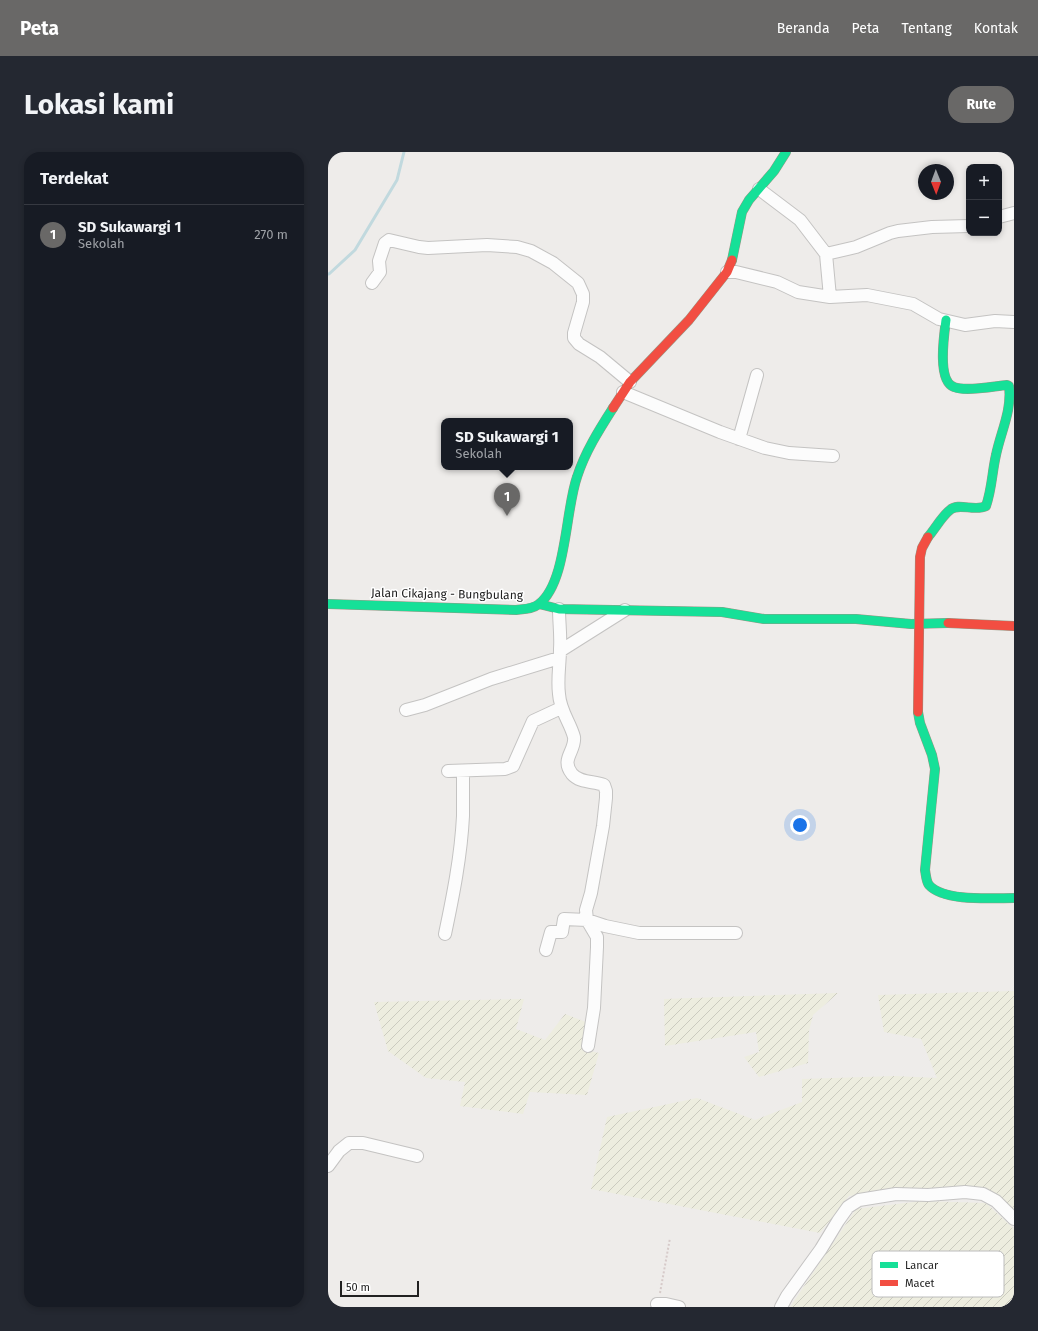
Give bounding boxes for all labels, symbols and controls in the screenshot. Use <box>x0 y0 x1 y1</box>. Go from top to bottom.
text: Peta <box>20 17 59 40</box>
text: Beranda <box>777 20 830 37</box>
text: Peta <box>852 20 879 37</box>
text: Tentang <box>901 20 952 37</box>
text: Kontak <box>974 20 1018 37</box>
button: Rute <box>948 86 1014 123</box>
text: Lokasi kami <box>24 88 174 121</box>
north arrow <box>918 164 954 200</box>
map controls <box>966 164 1002 236</box>
button: + <box>966 164 1002 200</box>
text: Terdekat <box>40 168 109 189</box>
button: − <box>966 200 1002 236</box>
text: SD Sukawargi 1 <box>78 218 181 236</box>
text: 1 <box>50 227 56 242</box>
text: 270 m <box>254 227 288 242</box>
text: Sekolah <box>78 236 125 251</box>
popup <box>441 418 573 470</box>
text: SD Sukawargi 1 <box>455 428 559 446</box>
text: Sekolah <box>455 446 502 461</box>
pin: 1 <box>494 483 520 516</box>
street label: Jalan Cikajang - Bungbulang <box>371 586 524 602</box>
your location <box>790 815 810 835</box>
legend <box>872 1251 1004 1297</box>
text: Lancar <box>905 1259 939 1272</box>
text: Macet <box>905 1277 935 1290</box>
scale bar <box>340 1279 419 1298</box>
text: 50 m <box>346 1281 370 1294</box>

